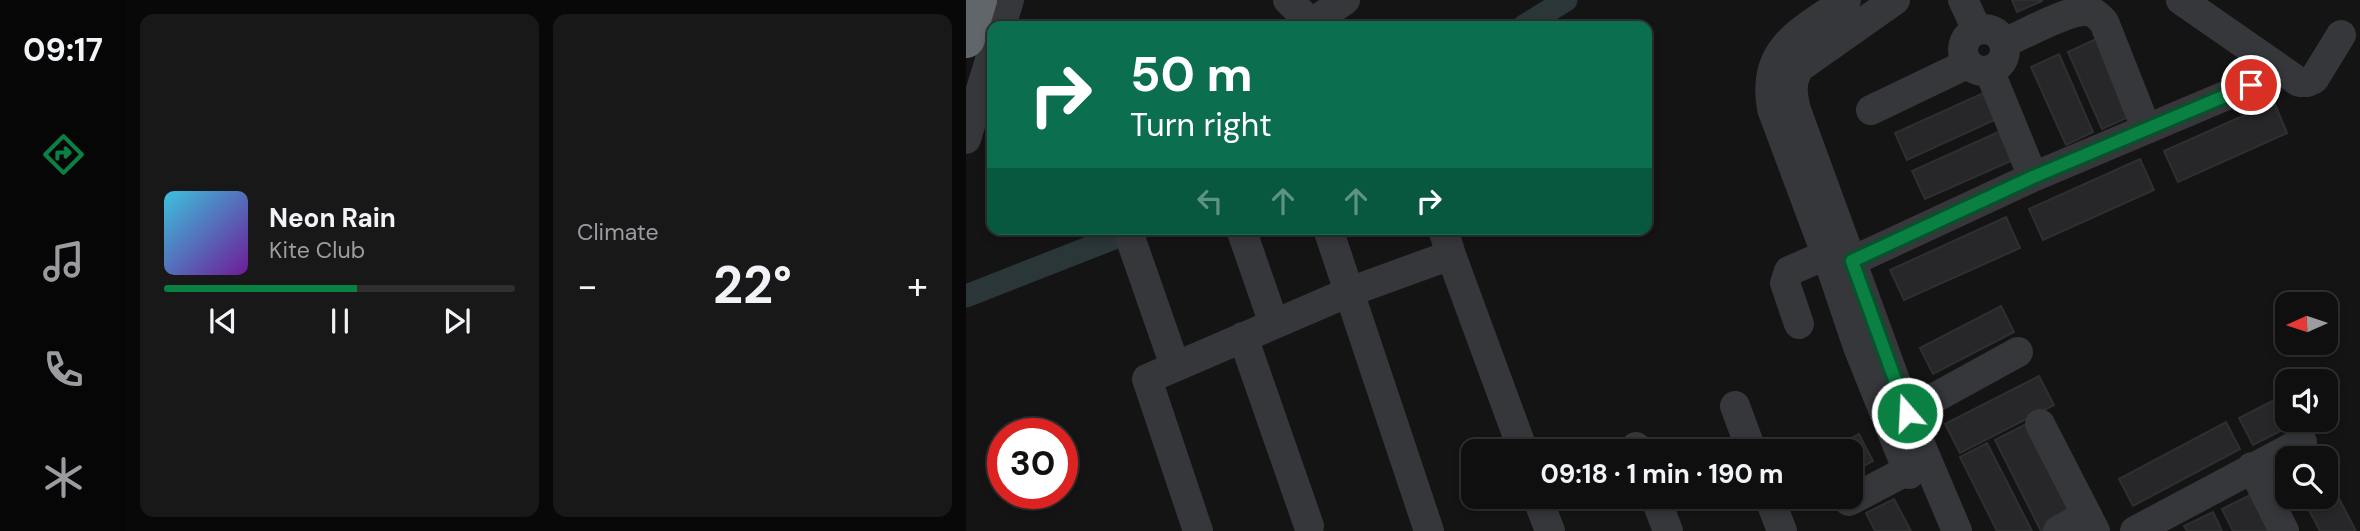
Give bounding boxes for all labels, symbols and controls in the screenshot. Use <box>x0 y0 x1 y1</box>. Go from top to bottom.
text: 09:17 <box>23 29 103 71</box>
text: 50 m <box>1130 42 1253 106</box>
icon: right <box>1015 49 1106 140</box>
pin <box>2221 55 2281 115</box>
icon: arrive <box>2232 66 2270 104</box>
text: Turn right <box>1130 104 1272 146</box>
icon: directions <box>39 130 88 179</box>
icon: left <box>1191 182 1229 220</box>
icon: ahead <box>1264 182 1302 220</box>
icon: ahead <box>1337 182 1375 220</box>
icon: right <box>1410 182 1448 220</box>
text: Neon Rain <box>269 201 396 235</box>
text: Climate <box>577 217 659 247</box>
text: Kite Club <box>269 235 365 265</box>
icon: music <box>39 237 88 286</box>
text: 22° <box>713 251 792 319</box>
text: − <box>577 261 598 311</box>
text: + <box>907 261 928 311</box>
north arrow <box>2275 292 2338 355</box>
map controls <box>2275 292 2338 509</box>
icon: previous <box>204 302 242 340</box>
icon: pause <box>321 302 359 340</box>
icon: next <box>438 302 476 340</box>
icon: phone <box>39 345 88 394</box>
button: sound <box>2275 369 2338 432</box>
position arrow <box>1870 376 1944 450</box>
speed limit sign: 30 <box>987 418 1078 509</box>
button: search <box>2275 446 2338 509</box>
icon: climate <box>39 453 88 502</box>
text: 09:18 · 1 min · 190 m <box>1541 457 1783 491</box>

